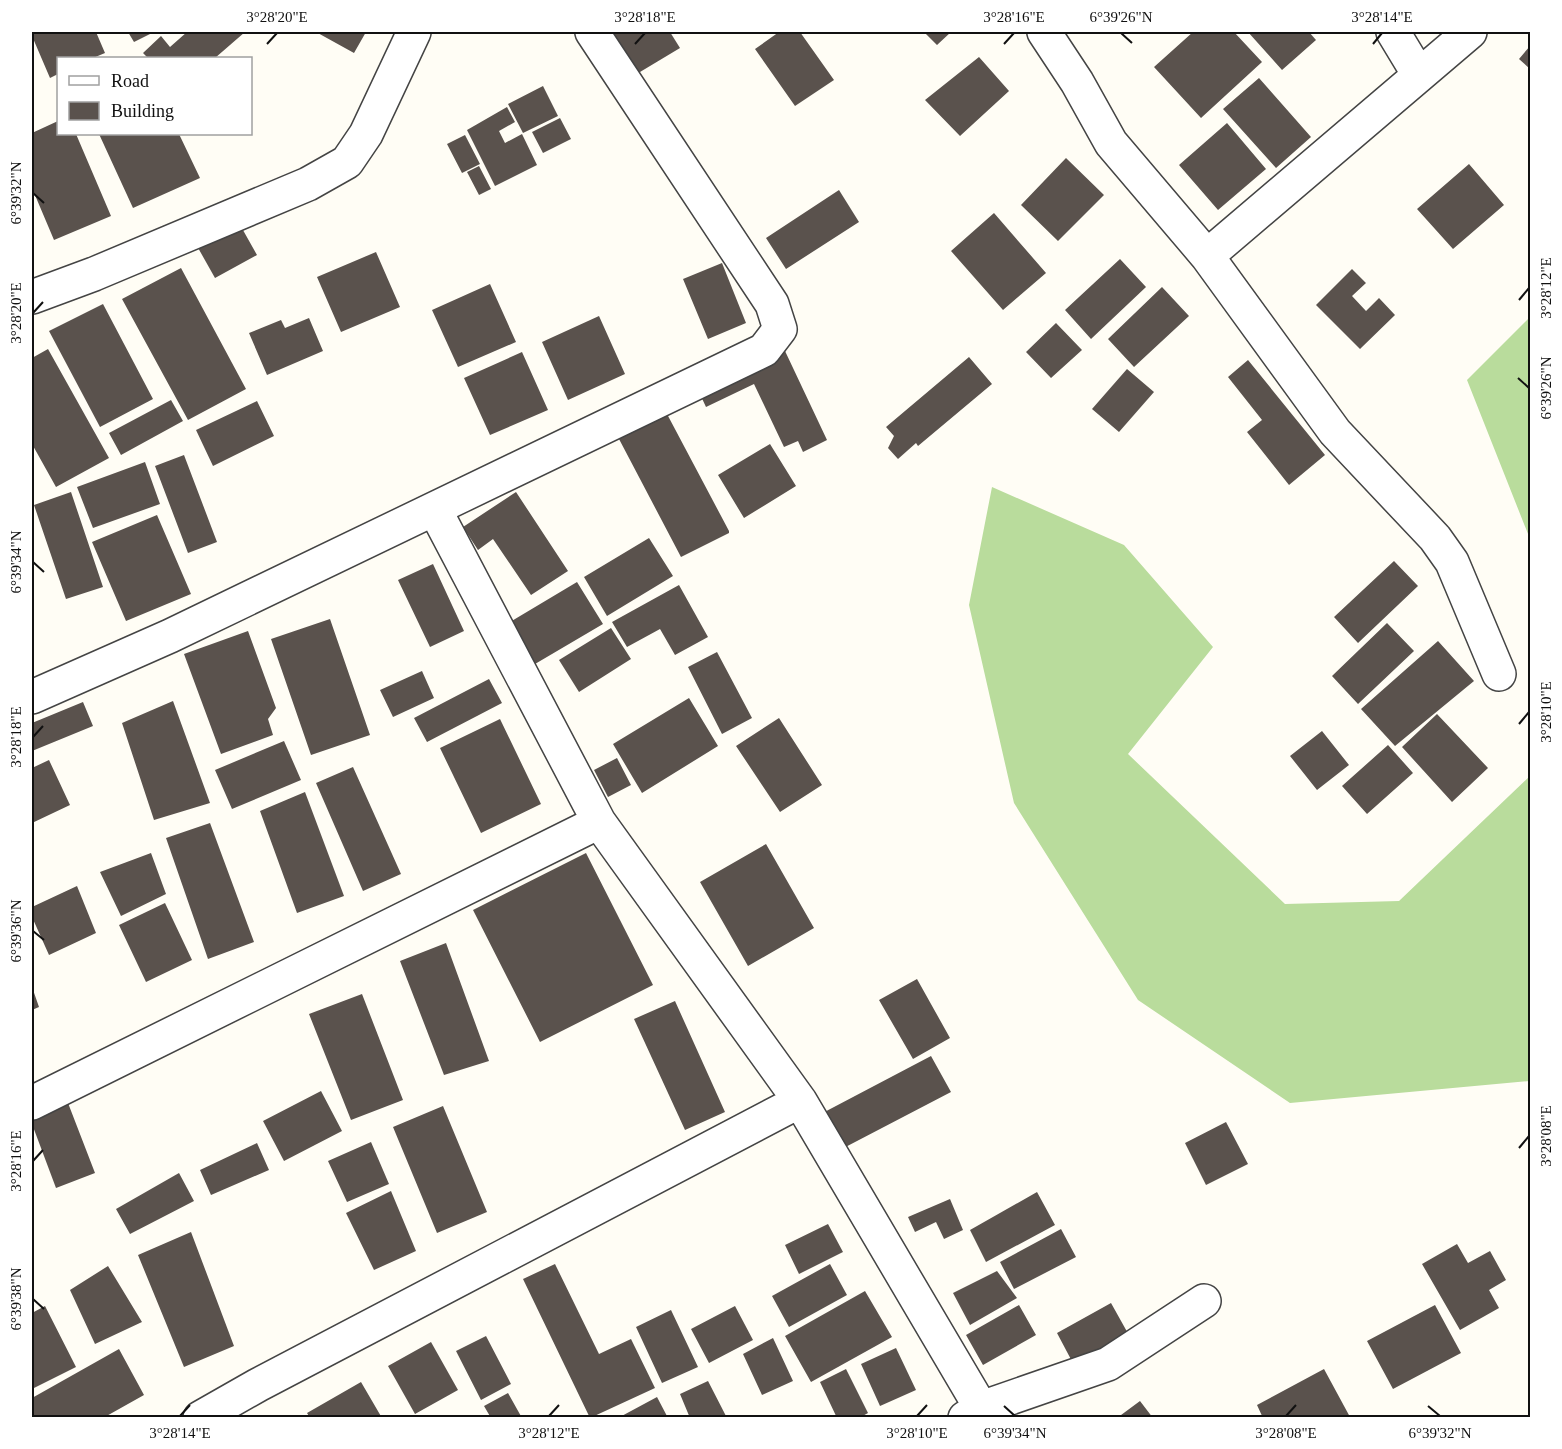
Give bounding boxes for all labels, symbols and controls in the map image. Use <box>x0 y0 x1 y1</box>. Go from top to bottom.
text: 3°28'20"E <box>246 9 308 25</box>
text: 3°28'18"E <box>614 9 676 25</box>
text: 3°28'16"E <box>983 9 1045 25</box>
text: 6°39'26"N <box>1089 9 1153 25</box>
text: 3°28'14"E <box>1351 9 1413 25</box>
legend <box>57 57 252 135</box>
text: Road <box>111 71 149 91</box>
text: Building <box>111 101 174 121</box>
text: 6°39'32"N <box>8 161 24 225</box>
text: 3°28'12"E <box>1538 257 1554 319</box>
text: 3°28'20"E <box>8 282 24 344</box>
text: 6°39'26"N <box>1538 356 1554 420</box>
text: 6°39'34"N <box>8 530 24 594</box>
text: 3°28'10"E <box>1538 681 1554 743</box>
text: 3°28'18"E <box>8 706 24 768</box>
text: 6°39'36"N <box>8 899 24 963</box>
text: 3°28'08"E <box>1538 1105 1554 1167</box>
text: 3°28'16"E <box>8 1130 24 1192</box>
text: 6°39'38"N <box>8 1267 24 1331</box>
text: 3°28'14"E <box>149 1425 211 1441</box>
text: 3°28'12"E <box>518 1425 580 1441</box>
text: 3°28'10"E <box>886 1425 948 1441</box>
text: 6°39'34"N <box>983 1425 1047 1441</box>
text: 3°28'08"E <box>1255 1425 1317 1441</box>
text: 6°39'32"N <box>1408 1425 1472 1441</box>

